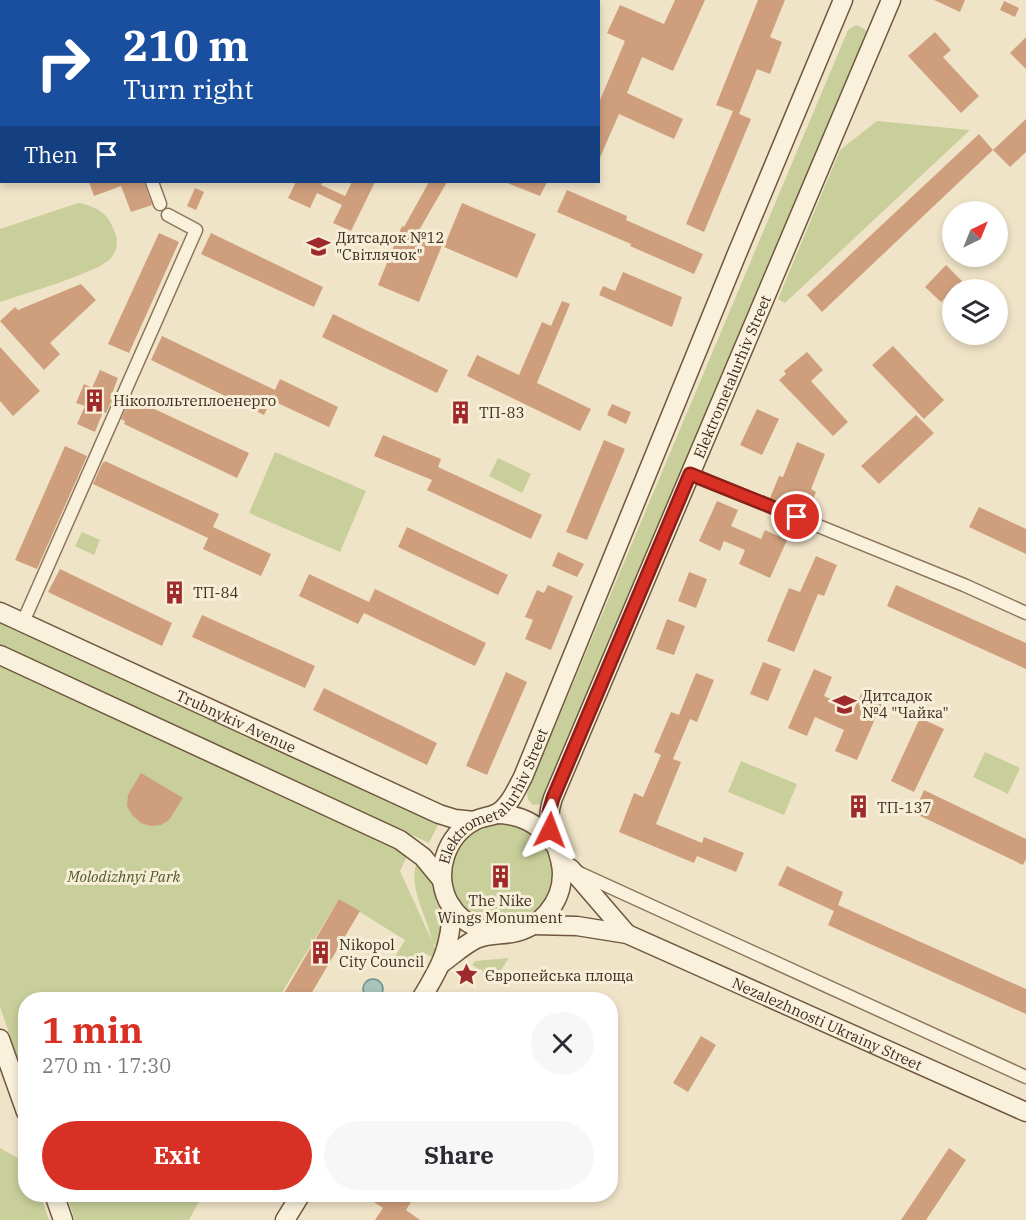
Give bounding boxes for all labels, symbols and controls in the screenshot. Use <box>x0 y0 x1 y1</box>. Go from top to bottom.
text: 210 m <box>123 18 249 73</box>
icon: right <box>24 24 102 102</box>
text: Turn right <box>123 71 254 106</box>
icon: arrive <box>90 138 123 171</box>
text: Then <box>24 140 78 169</box>
north arrow <box>942 201 1008 267</box>
map controls <box>942 201 1008 345</box>
place label: Дитсадок №12 "Світлячок" <box>336 228 444 264</box>
school or university icon: Дитсадок №12 "Світлячок" <box>305 233 331 259</box>
button: layers <box>942 279 1008 345</box>
street label: Elektrometalurhiv Street <box>689 292 775 461</box>
building icon: Нікопольтеплоенерго <box>82 387 108 413</box>
place label: Нікопольтеплоенерго <box>113 391 276 410</box>
building icon: ТП-83 <box>448 399 474 425</box>
place label: ТП-83 <box>479 403 524 422</box>
pin <box>771 491 822 542</box>
icon: arrive <box>780 500 813 533</box>
building icon: ТП-84 <box>162 579 188 605</box>
place label: ТП-84 <box>193 583 238 602</box>
street label: Trubnykiv Avenue <box>173 685 299 756</box>
place label: Дитсадок №4 "Чайка" <box>862 686 949 722</box>
school or university icon: Дитсадок №4 "Чайка" <box>831 691 857 717</box>
street label: Elektrometalurhiv Street <box>434 726 551 866</box>
building icon: ТП-137 <box>846 794 872 820</box>
position arrow <box>518 798 582 862</box>
place label: ТП-137 <box>877 798 931 817</box>
building icon: The Nike Wings Monument <box>487 863 513 889</box>
park label: Molodizhnyi Park <box>66 867 181 886</box>
place label: The Nike Wings Monument <box>437 891 563 927</box>
place label: Nikopol City Council <box>339 935 424 971</box>
building icon: Nikopol City Council <box>308 940 334 966</box>
place icon: Європейська площа <box>454 962 480 988</box>
place label: Європейська площа <box>485 966 634 985</box>
street label: Nezalezhnosti Ukrainy Street <box>729 973 925 1074</box>
text: 1 min <box>42 1006 143 1053</box>
button: close <box>531 1012 594 1075</box>
text: 270 m · 17:30 <box>42 1052 171 1079</box>
button: Exit <box>42 1121 312 1190</box>
button: Share <box>324 1121 594 1190</box>

